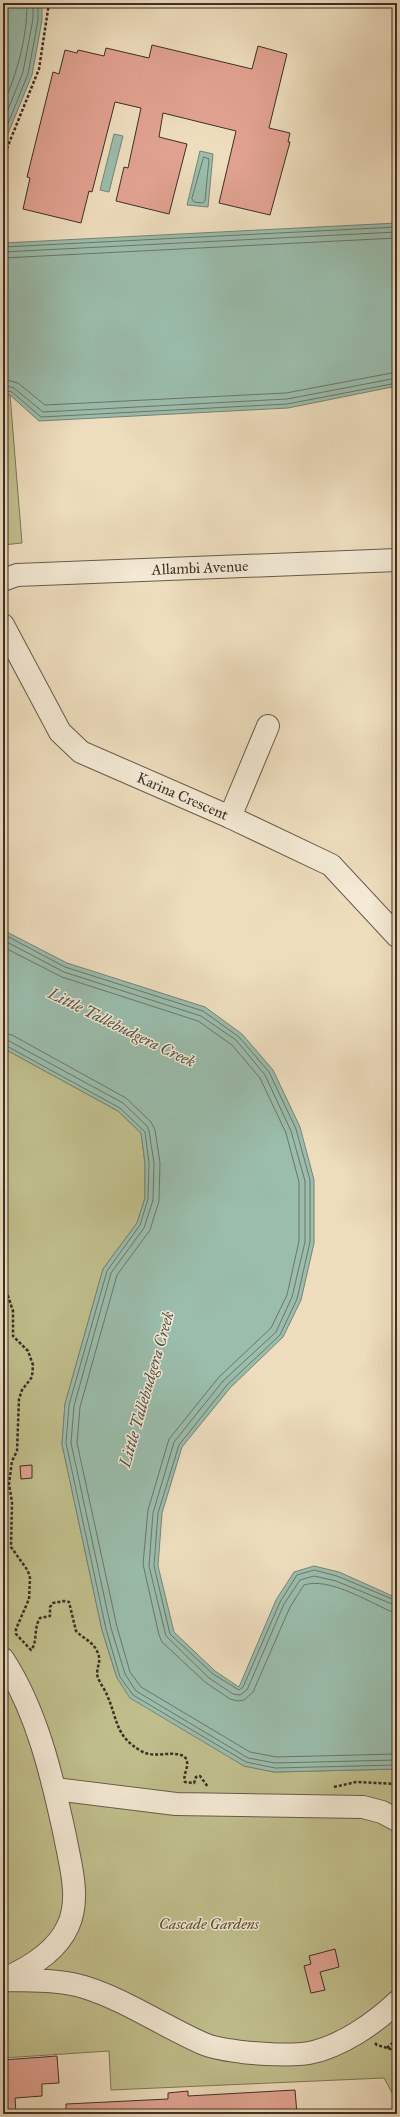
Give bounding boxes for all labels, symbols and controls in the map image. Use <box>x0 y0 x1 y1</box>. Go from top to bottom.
street label: Allambi Avenue <box>150 557 249 579</box>
street label: Karina Crescent <box>134 768 232 824</box>
water label: Little Tallebudgera Creek <box>44 983 198 1071</box>
water label: Little Tallebudgera Creek <box>115 1309 178 1470</box>
park label: Cascade Gardens <box>159 1915 260 1933</box>

